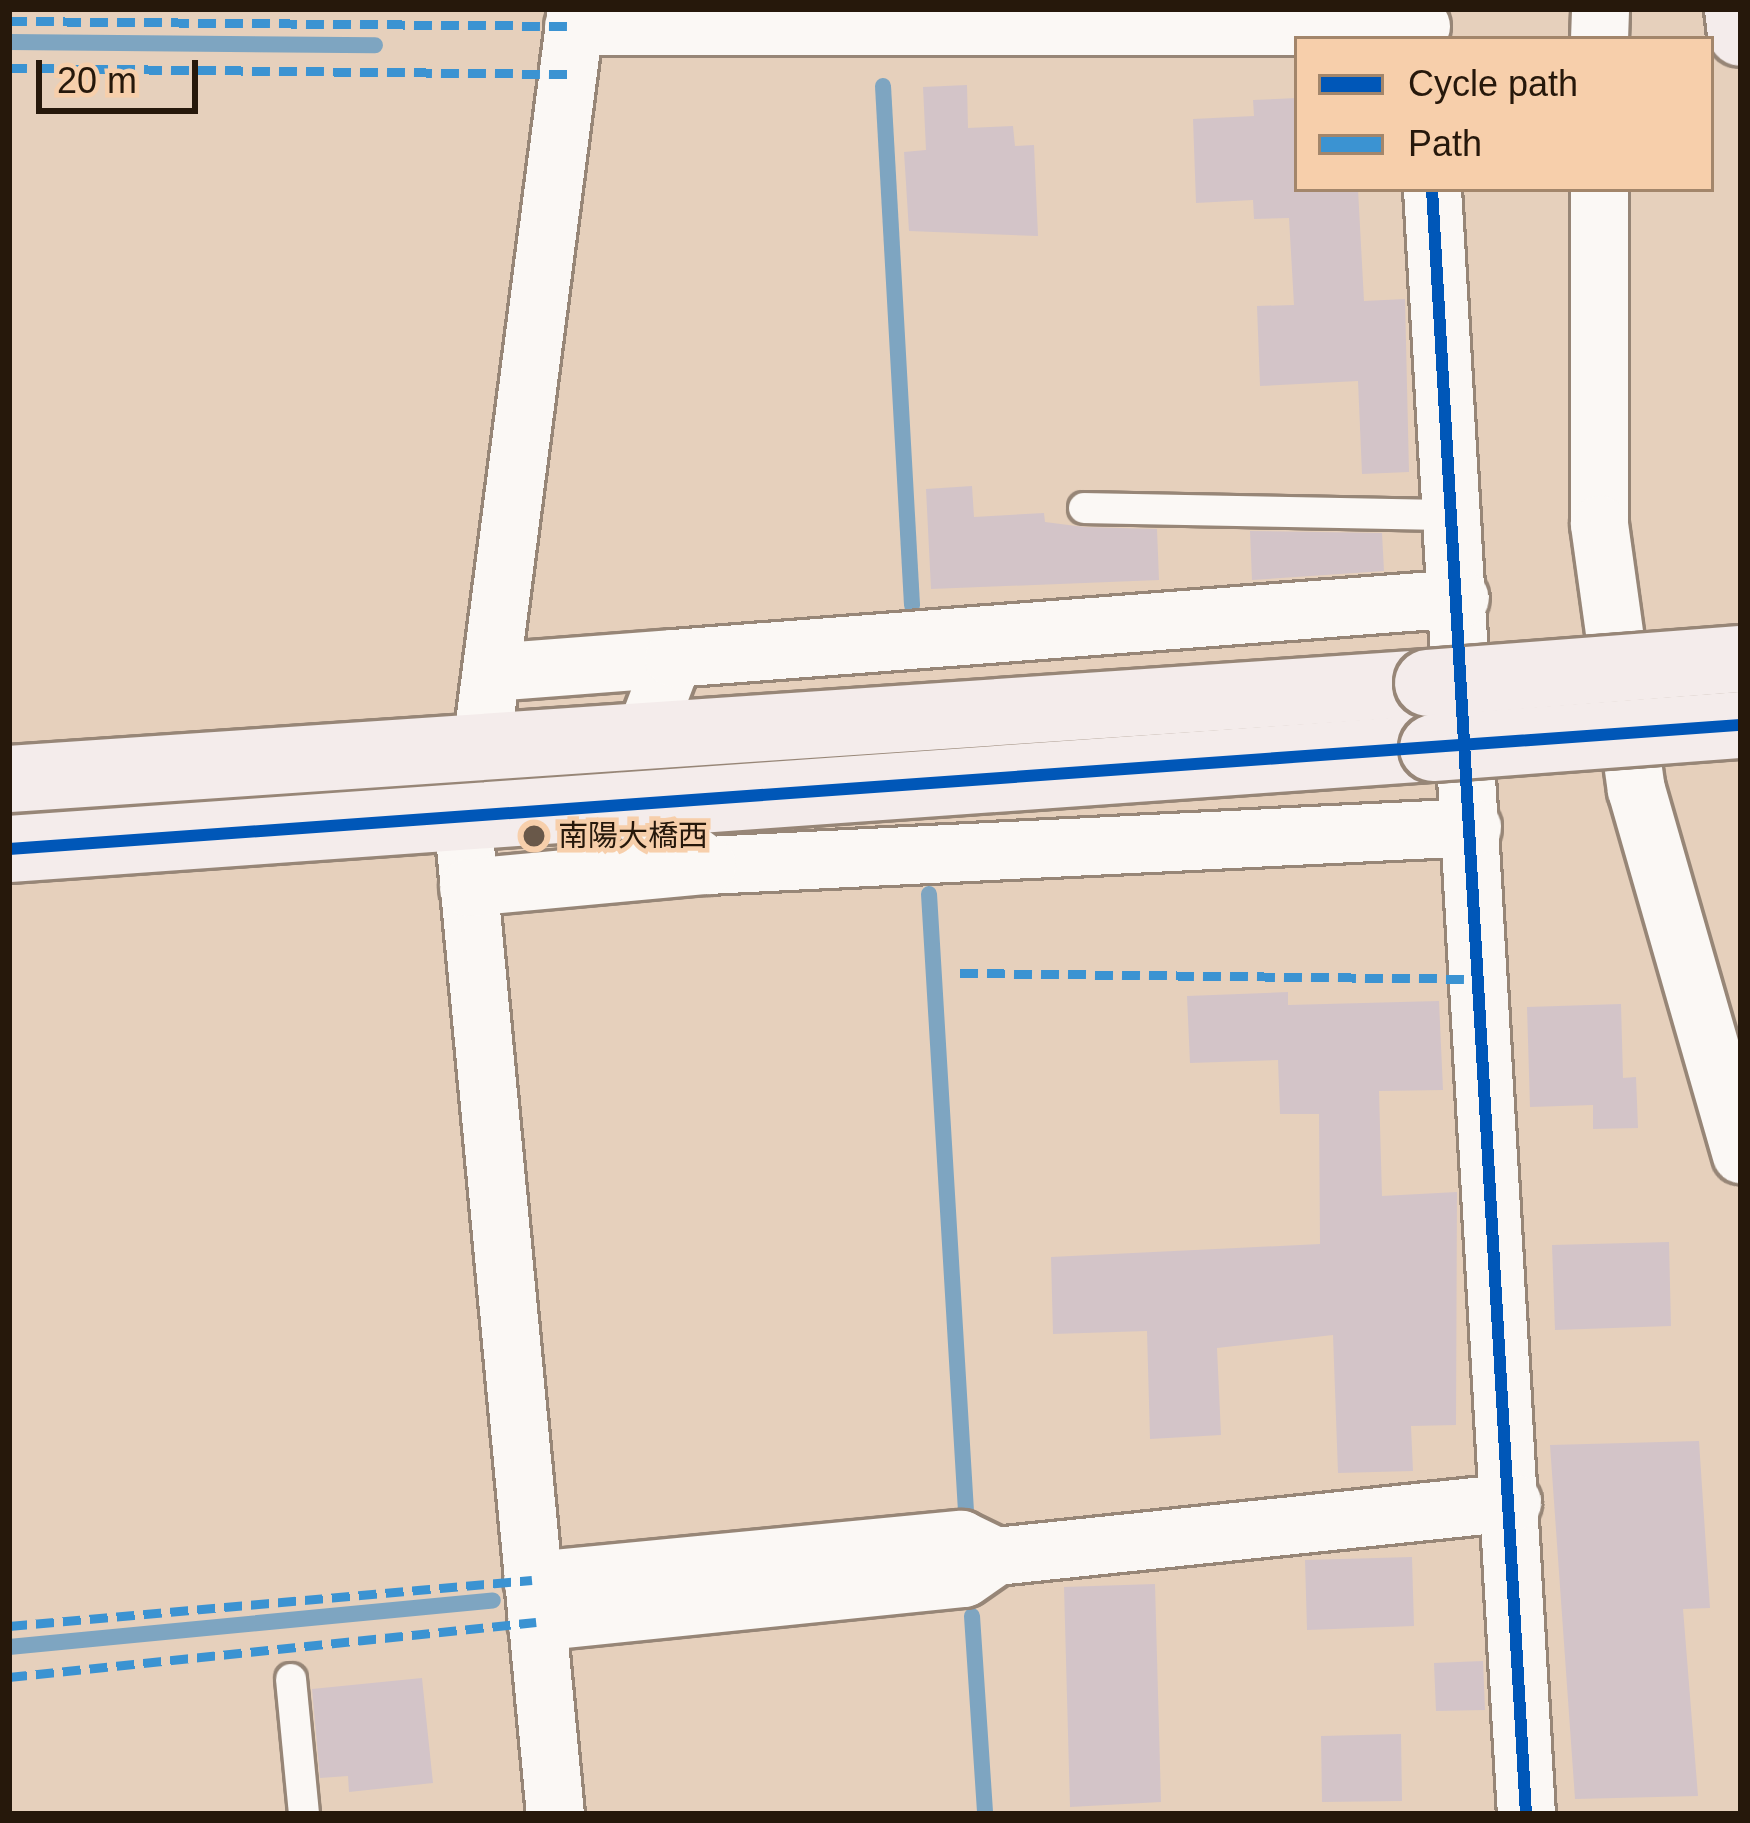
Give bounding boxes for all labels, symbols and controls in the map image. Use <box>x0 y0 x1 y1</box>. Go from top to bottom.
scale bar <box>42 36 204 110</box>
legend <box>1294 36 1714 192</box>
text: 20 m <box>57 60 137 101</box>
text: Cycle path <box>1408 63 1578 104</box>
text: Path <box>1408 123 1482 164</box>
place label: 南陽大橋西 <box>558 818 708 854</box>
marker: 南陽大橋西 <box>521 823 547 849</box>

